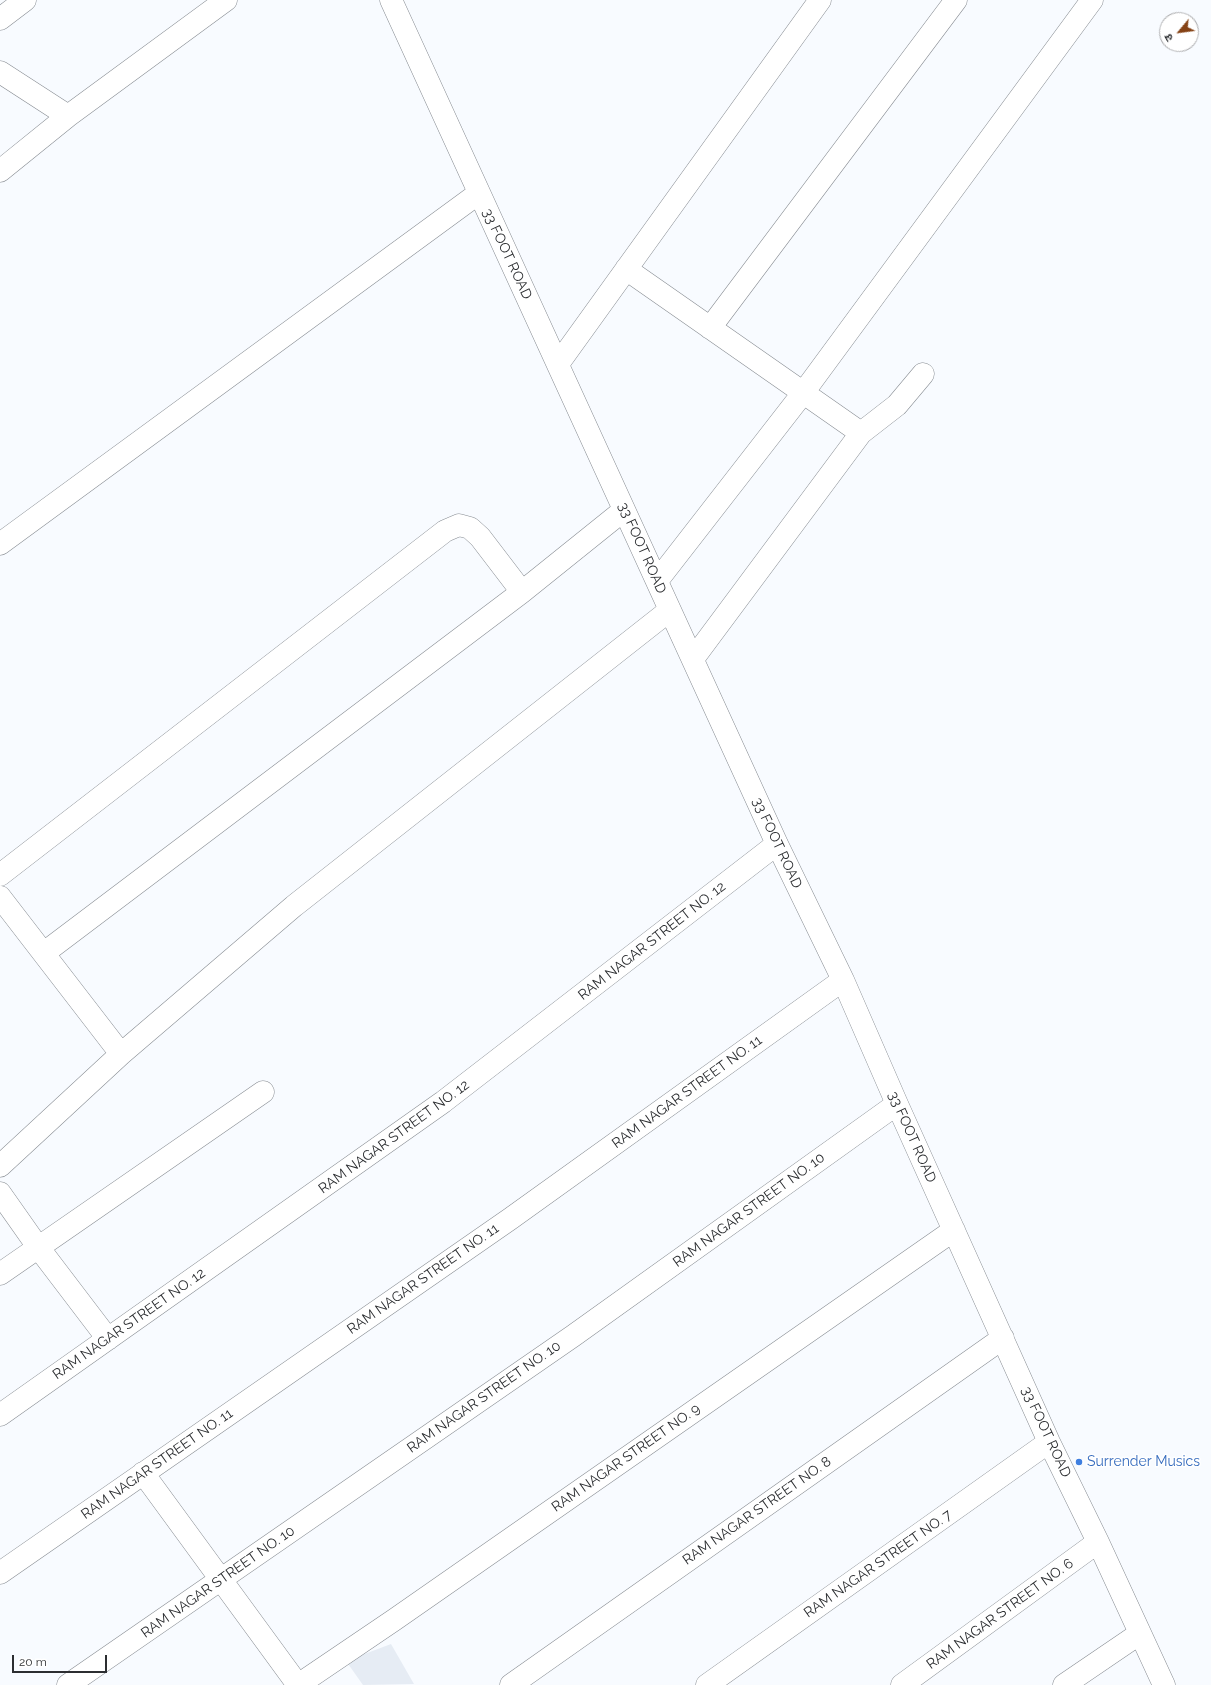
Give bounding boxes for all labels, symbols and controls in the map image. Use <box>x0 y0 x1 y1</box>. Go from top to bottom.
north arrow <box>1159 12 1199 52</box>
text: उ <box>1162 32 1176 44</box>
street label: 33 FOOT ROAD <box>479 206 535 302</box>
street label: 33 FOOT ROAD <box>614 500 670 596</box>
street label: 33 FOOT ROAD <box>749 795 805 891</box>
street label: RAM NAGAR STREET NO. 12 <box>575 878 729 1004</box>
street label: RAM NAGAR STREET NO. 11 <box>609 1032 765 1152</box>
street label: RAM NAGAR STREET NO. 12 <box>315 1077 473 1197</box>
street label: 33 FOOT ROAD <box>884 1089 940 1185</box>
street label: RAM NAGAR STREET NO. 10 <box>670 1149 828 1271</box>
street label: RAM NAGAR STREET NO. 11 <box>344 1220 502 1338</box>
street label: RAM NAGAR STREET NO. 12 <box>49 1265 209 1383</box>
street label: RAM NAGAR STREET NO. 10 <box>404 1337 564 1457</box>
street label: 33 FOOT ROAD <box>1018 1384 1074 1480</box>
street label: RAM NAGAR STREET NO. 9 <box>549 1400 703 1516</box>
street label: RAM NAGAR STREET NO. 11 <box>78 1405 236 1523</box>
street label: RAM NAGAR STREET NO. 8 <box>679 1453 835 1569</box>
place label: Surrender Musics <box>1087 1454 1200 1470</box>
marker: Surrender Musics <box>1074 1457 1084 1467</box>
street label: RAM NAGAR STREET NO. 7 <box>801 1506 955 1622</box>
street label: RAM NAGAR STREET NO. 10 <box>138 1522 298 1642</box>
street label: RAM NAGAR STREET NO. 6 <box>923 1555 1077 1673</box>
scale bar <box>14 1647 109 1673</box>
text: 20 m <box>19 1655 47 1669</box>

